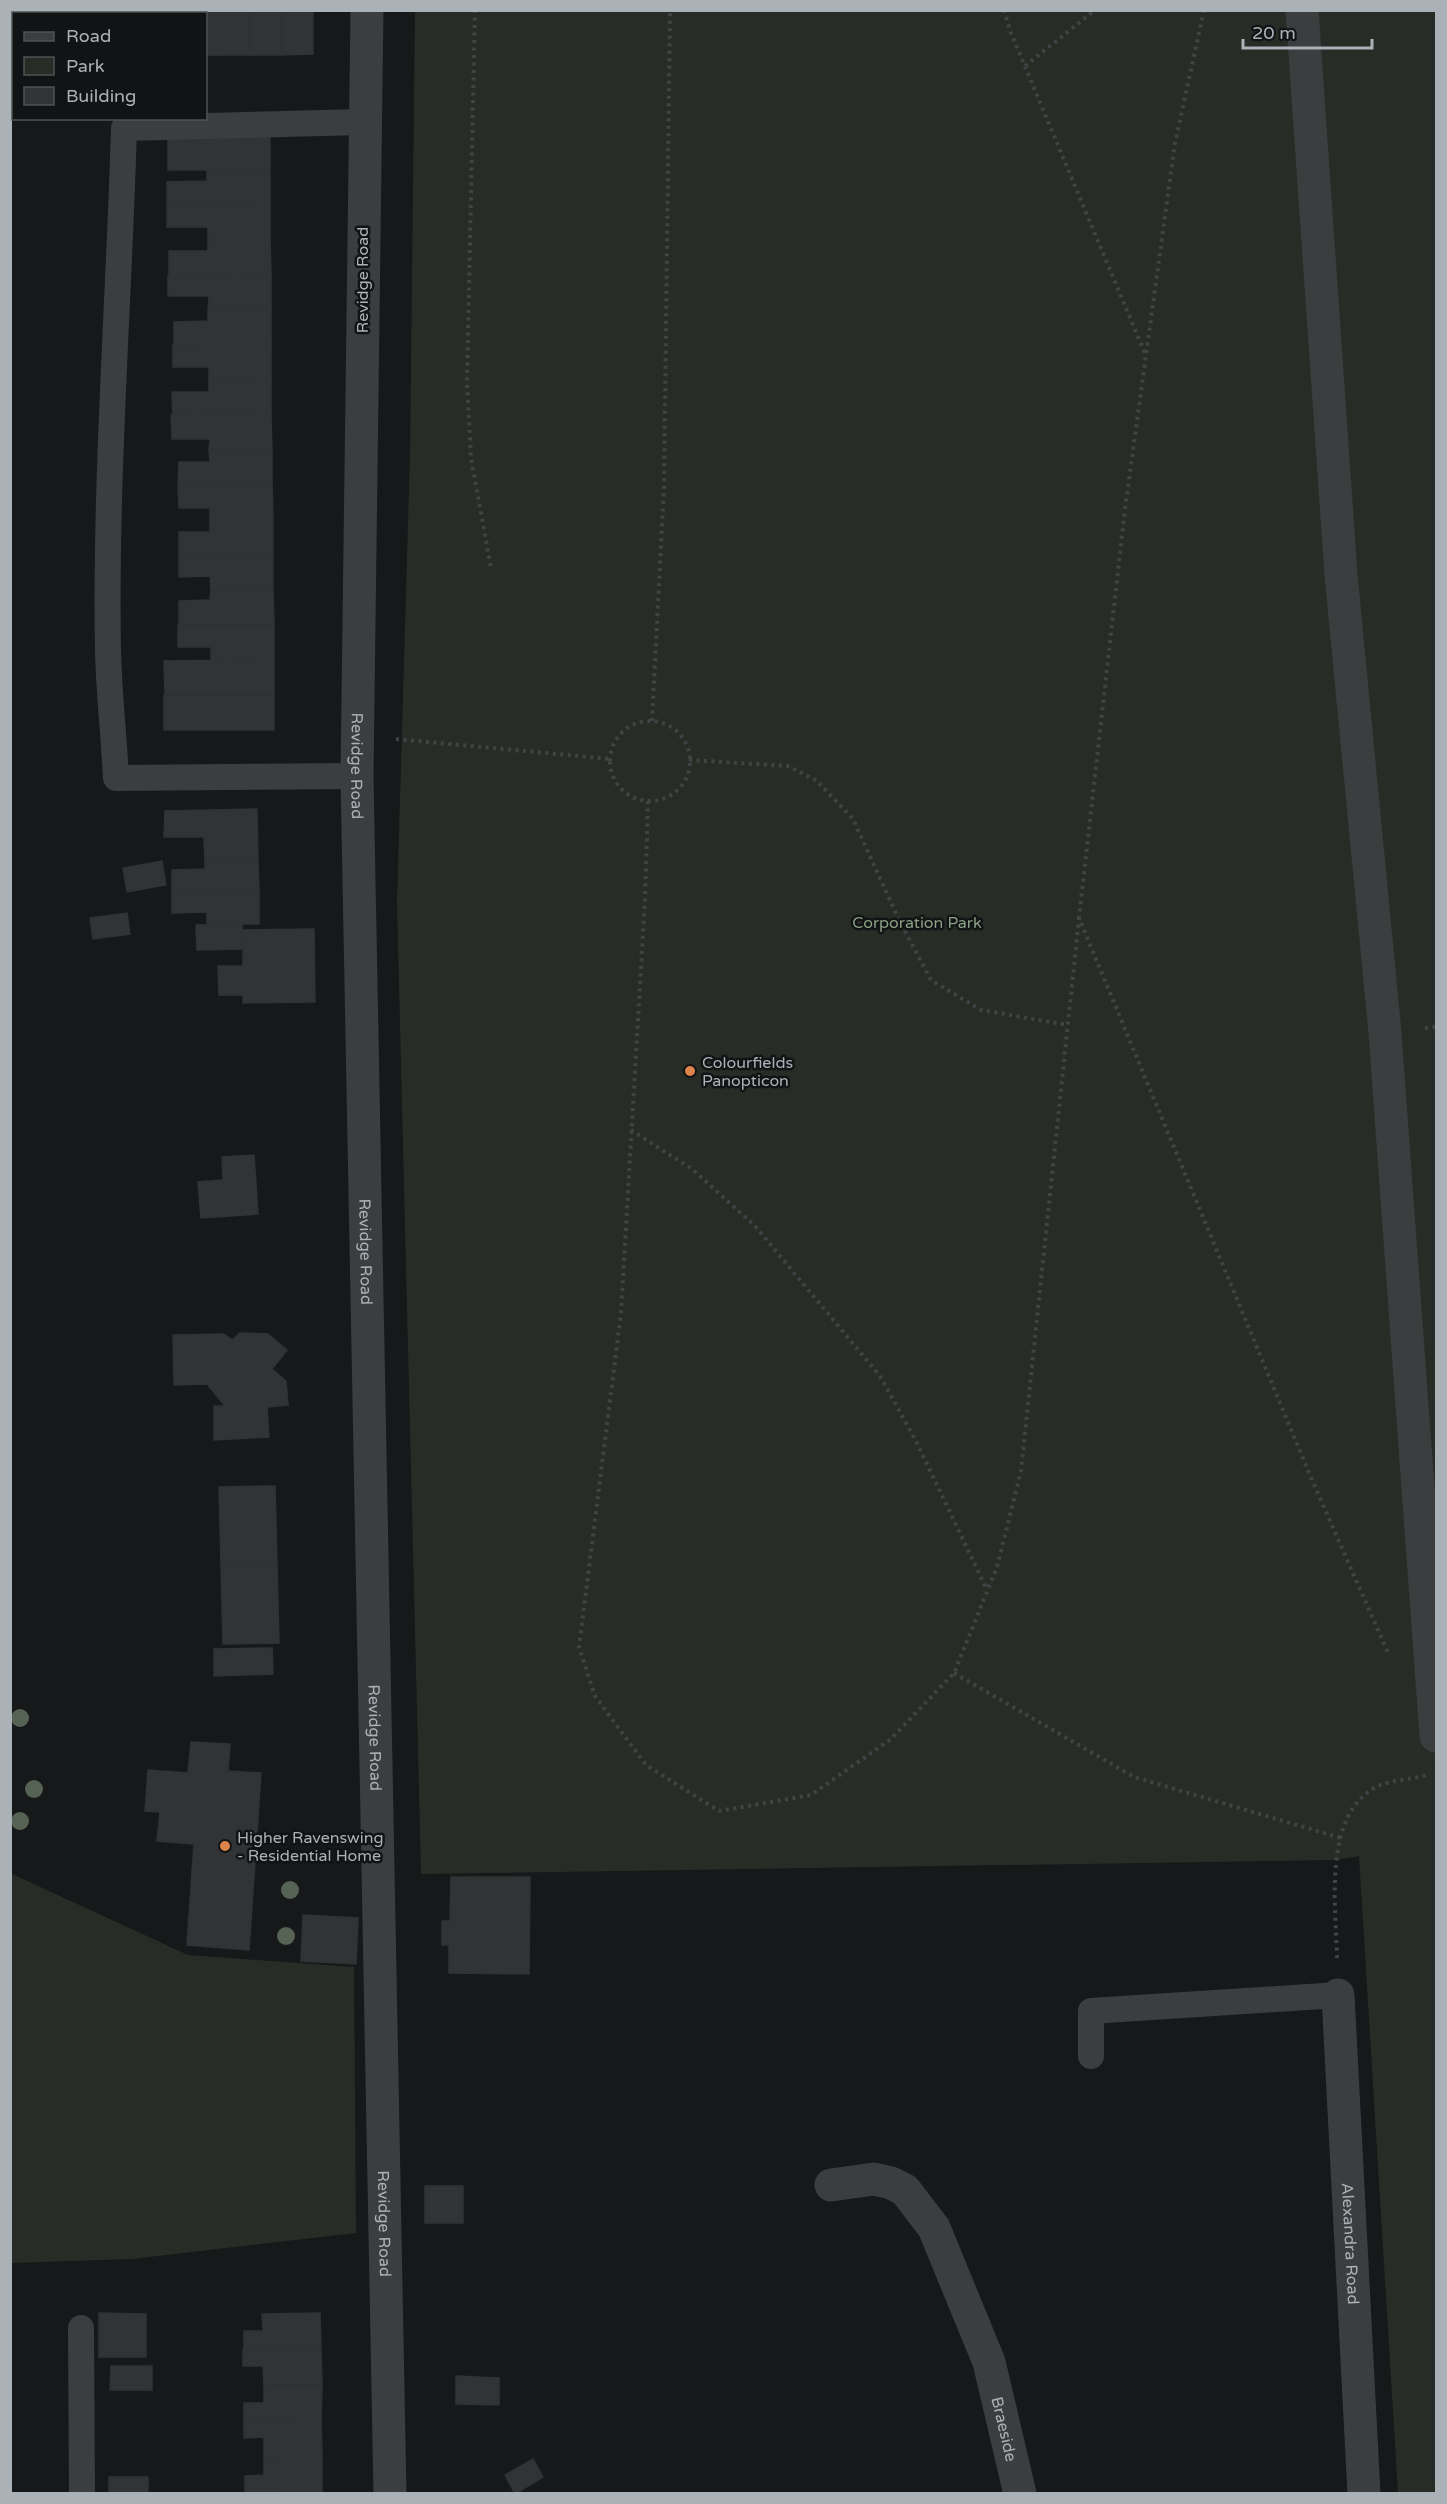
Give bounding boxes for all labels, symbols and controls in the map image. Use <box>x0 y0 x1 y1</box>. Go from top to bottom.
legend <box>12 12 207 120</box>
scale bar <box>1243 12 1372 50</box>
text: 20 m <box>1252 22 1296 44</box>
text: Road <box>66 25 111 47</box>
text: Park <box>66 55 105 77</box>
text: Building <box>66 85 136 107</box>
street label: Revidge Road <box>353 227 373 333</box>
street label: Revidge Road <box>346 713 367 819</box>
park label: Corporation Park <box>852 913 982 933</box>
place label: Colourfields Panopticon <box>702 1053 793 1091</box>
marker: Colourfields Panopticon <box>683 1064 697 1078</box>
street label: Revidge Road <box>354 1198 376 1305</box>
street label: Revidge Road <box>363 1684 385 1791</box>
place label: Higher Ravenswing - Residential Home <box>237 1828 384 1866</box>
marker: Higher Ravenswing - Residential Home <box>218 1839 232 1853</box>
street label: Revidge Road <box>373 2170 395 2277</box>
street label: Alexandra Road <box>1337 2182 1363 2305</box>
street label: Braeside <box>986 2395 1021 2464</box>

